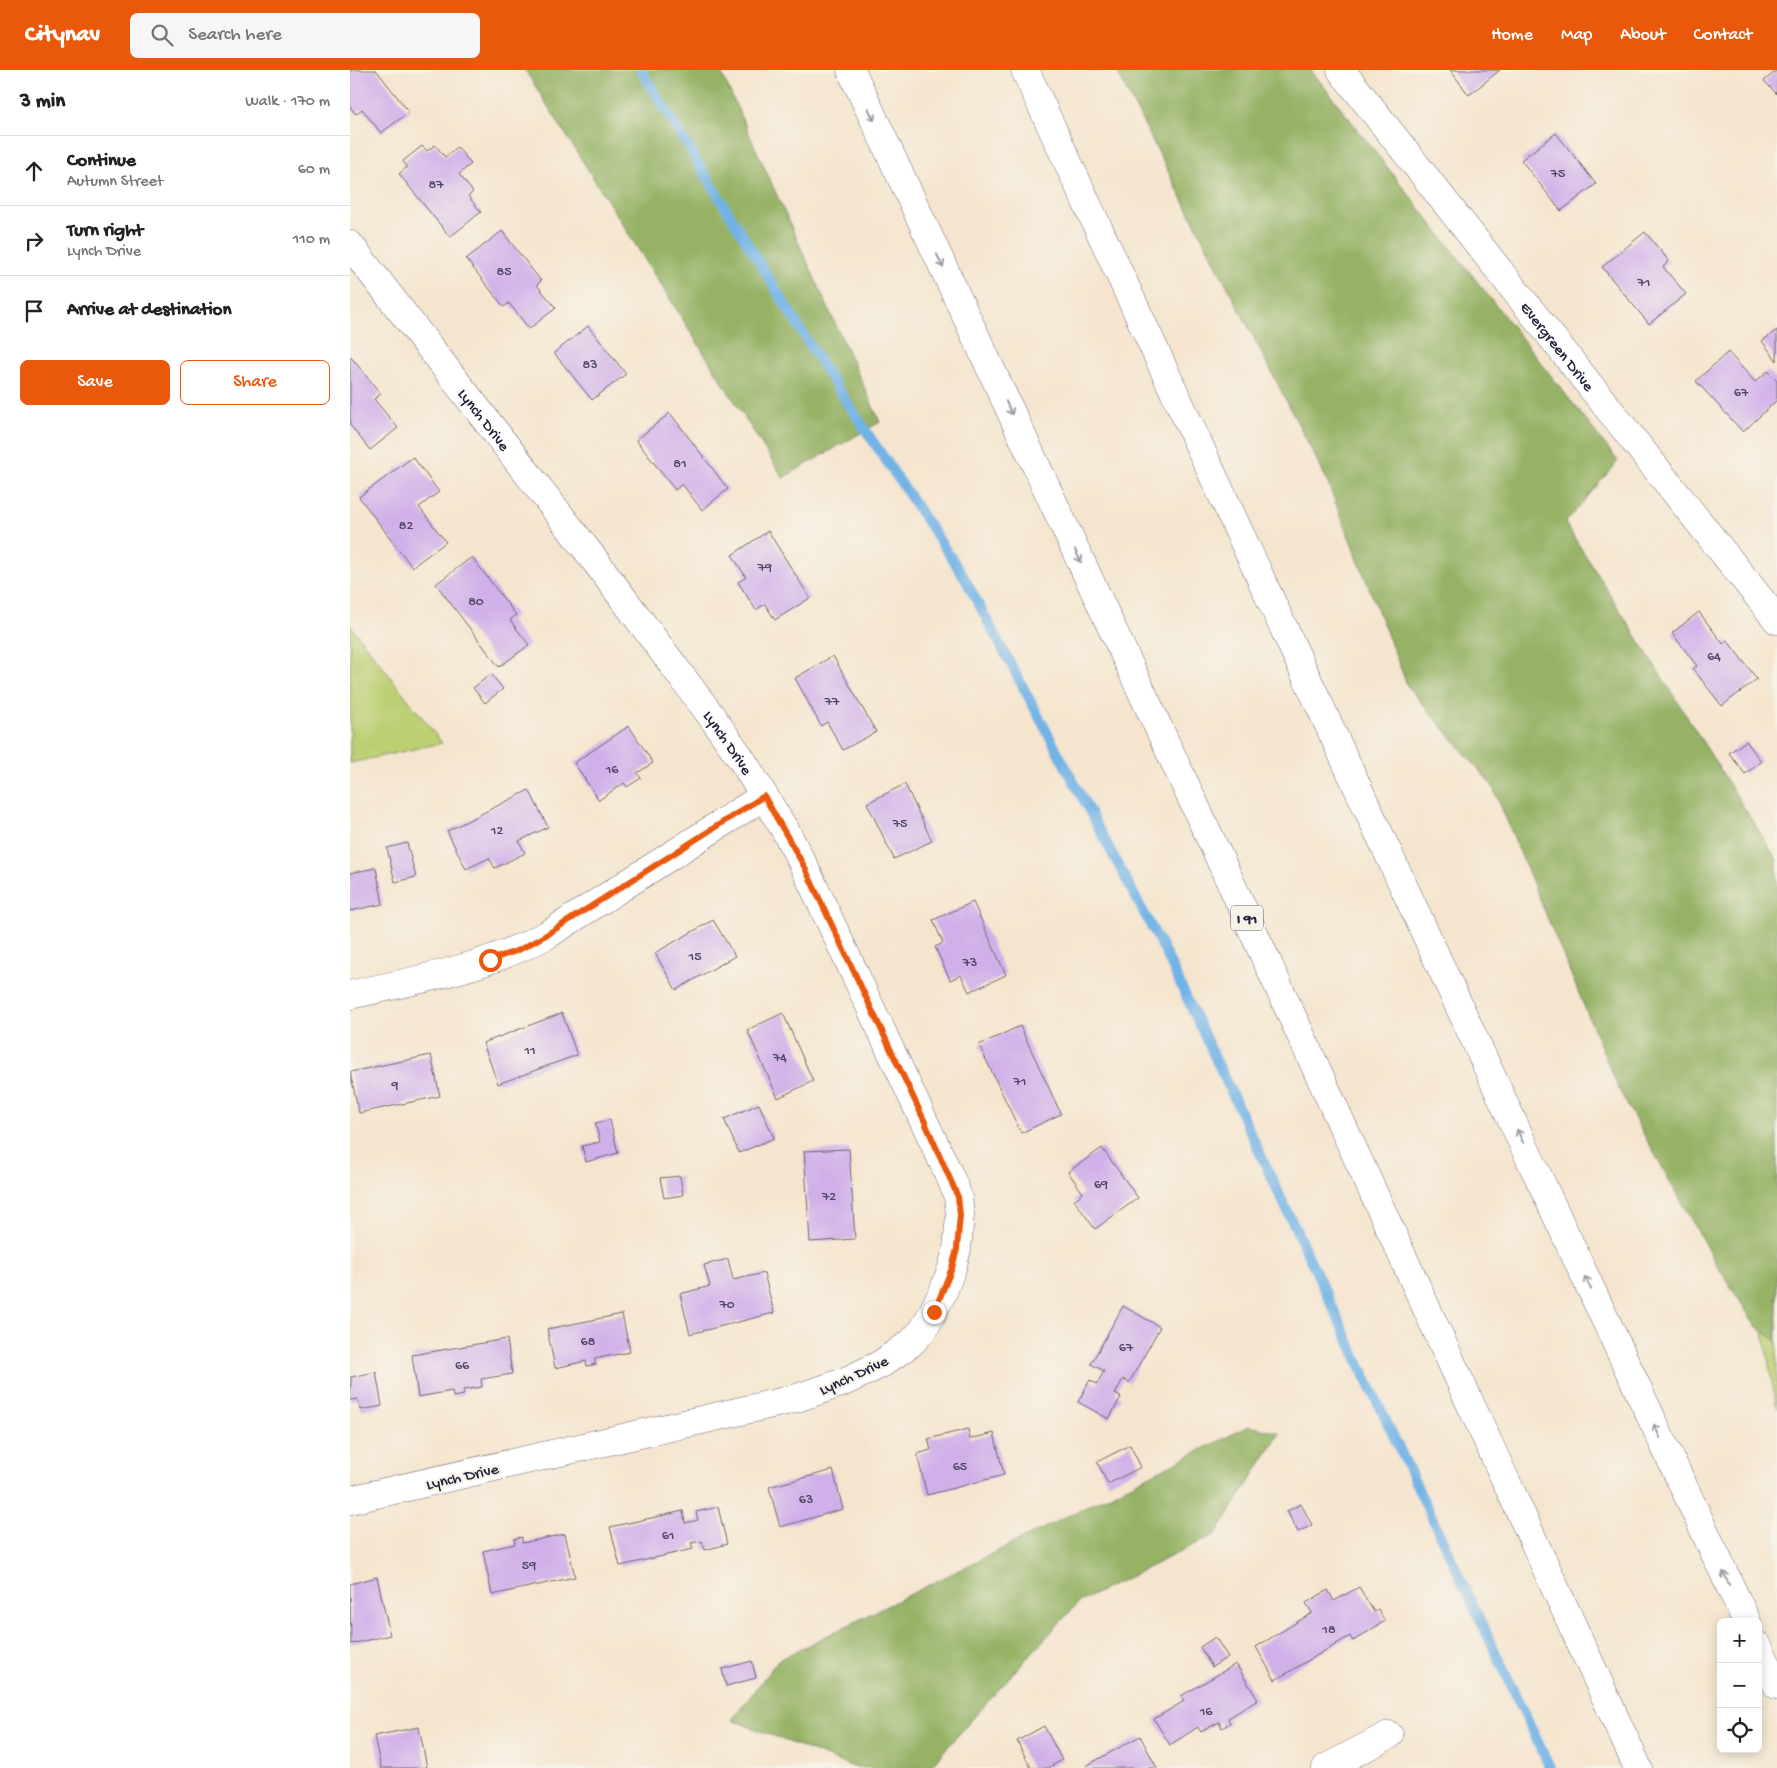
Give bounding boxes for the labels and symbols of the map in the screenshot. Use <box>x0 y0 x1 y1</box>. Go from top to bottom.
one-way arrow <box>867 106 877 121</box>
house number: 75 <box>1550 166 1565 183</box>
house number: 87 <box>429 177 444 194</box>
one-way arrow <box>936 253 946 268</box>
house number: 85 <box>496 264 512 281</box>
house number: 71 <box>1637 275 1650 292</box>
street label: Evergreen Drive <box>1515 299 1597 397</box>
house number: 83 <box>583 357 597 374</box>
house number: 67 <box>1734 385 1749 402</box>
street label: Lynch Drive <box>452 386 513 457</box>
one-way arrow <box>1004 401 1014 416</box>
house number: 81 <box>673 456 687 473</box>
house number: 82 <box>399 518 413 535</box>
one-way arrow <box>1073 548 1083 563</box>
house number: 79 <box>757 560 772 577</box>
house number: 80 <box>468 594 484 611</box>
house number: 64 <box>1707 649 1721 666</box>
house number: 77 <box>824 694 840 711</box>
street label: Lynch Drive <box>697 708 755 780</box>
house number: 16 <box>605 762 619 779</box>
house number: 75 <box>892 816 907 833</box>
house number: 12 <box>490 823 503 840</box>
road number: I 91 <box>1231 906 1263 930</box>
route start <box>479 949 502 972</box>
house number: 15 <box>687 949 702 966</box>
house number: 73 <box>962 955 977 972</box>
house number: 11 <box>523 1043 536 1060</box>
house number: 74 <box>772 1050 787 1067</box>
house number: 71 <box>1013 1074 1026 1091</box>
house number: 9 <box>390 1078 399 1095</box>
one-way arrow <box>1514 1129 1524 1144</box>
house number: 69 <box>1094 1177 1108 1194</box>
house number: 72 <box>821 1189 836 1206</box>
one-way arrow <box>1583 1276 1593 1291</box>
house number: 70 <box>718 1297 735 1314</box>
route end <box>923 1301 946 1324</box>
house number: 68 <box>581 1334 596 1351</box>
house number: 67 <box>1119 1340 1134 1357</box>
street label: Lynch Drive <box>817 1353 893 1401</box>
house number: 66 <box>455 1358 470 1375</box>
one-way arrow <box>1652 1424 1661 1439</box>
house number: 65 <box>953 1459 967 1476</box>
street label: Lynch Drive <box>425 1461 502 1496</box>
house number: 63 <box>799 1492 813 1509</box>
house number: 61 <box>662 1528 674 1545</box>
house number: 59 <box>522 1558 536 1575</box>
one-way arrow <box>1721 1571 1731 1586</box>
house number: 18 <box>1321 1622 1336 1639</box>
house number: 16 <box>1199 1704 1213 1721</box>

